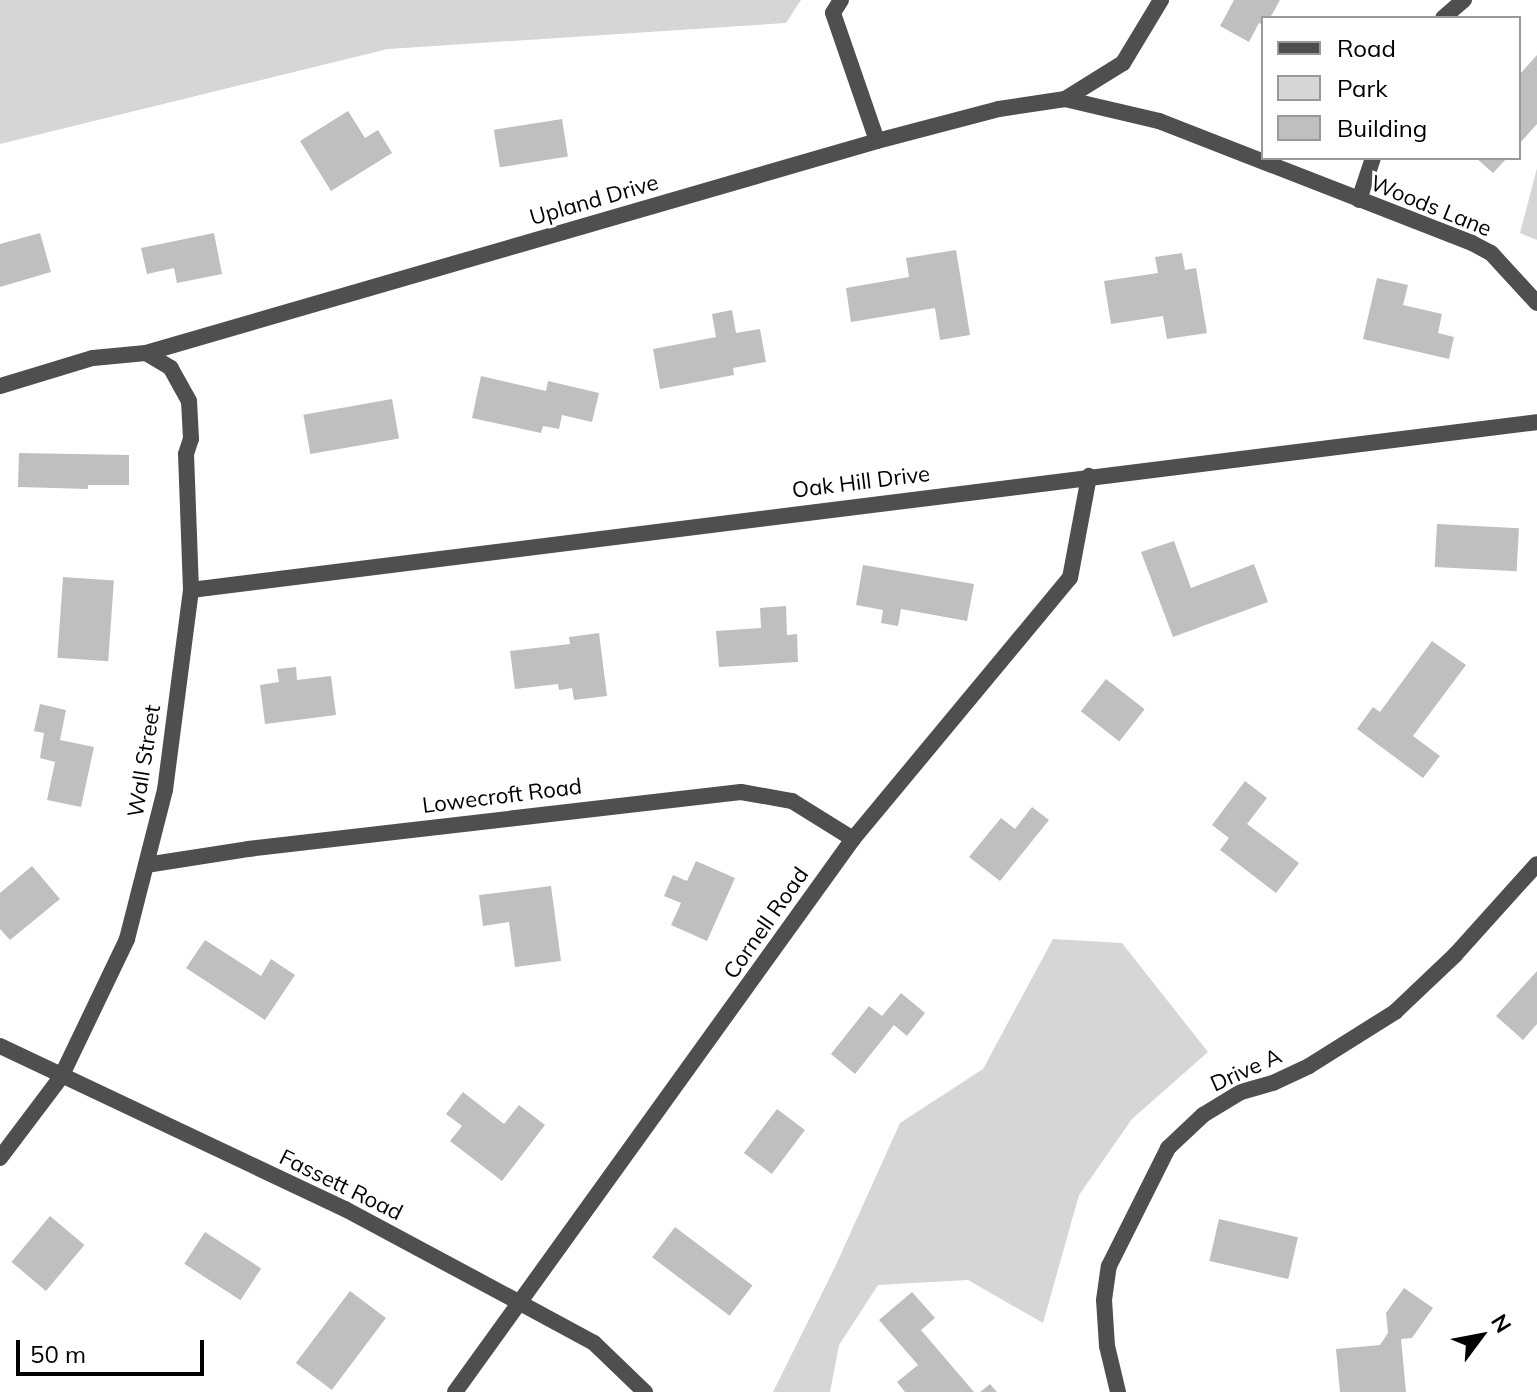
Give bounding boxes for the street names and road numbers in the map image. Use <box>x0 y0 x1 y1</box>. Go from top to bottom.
street label: Upland Drive <box>527 169 661 231</box>
street label: Woods Lane <box>1367 170 1495 242</box>
street label: Oak Hill Drive <box>791 460 931 504</box>
street label: Wall Street <box>122 703 166 819</box>
street label: Lowecroft Road <box>421 773 583 819</box>
street label: Cornell Road <box>718 862 814 984</box>
street label: Drive A <box>1206 1043 1286 1097</box>
street label: Fassett Road <box>275 1144 407 1226</box>

